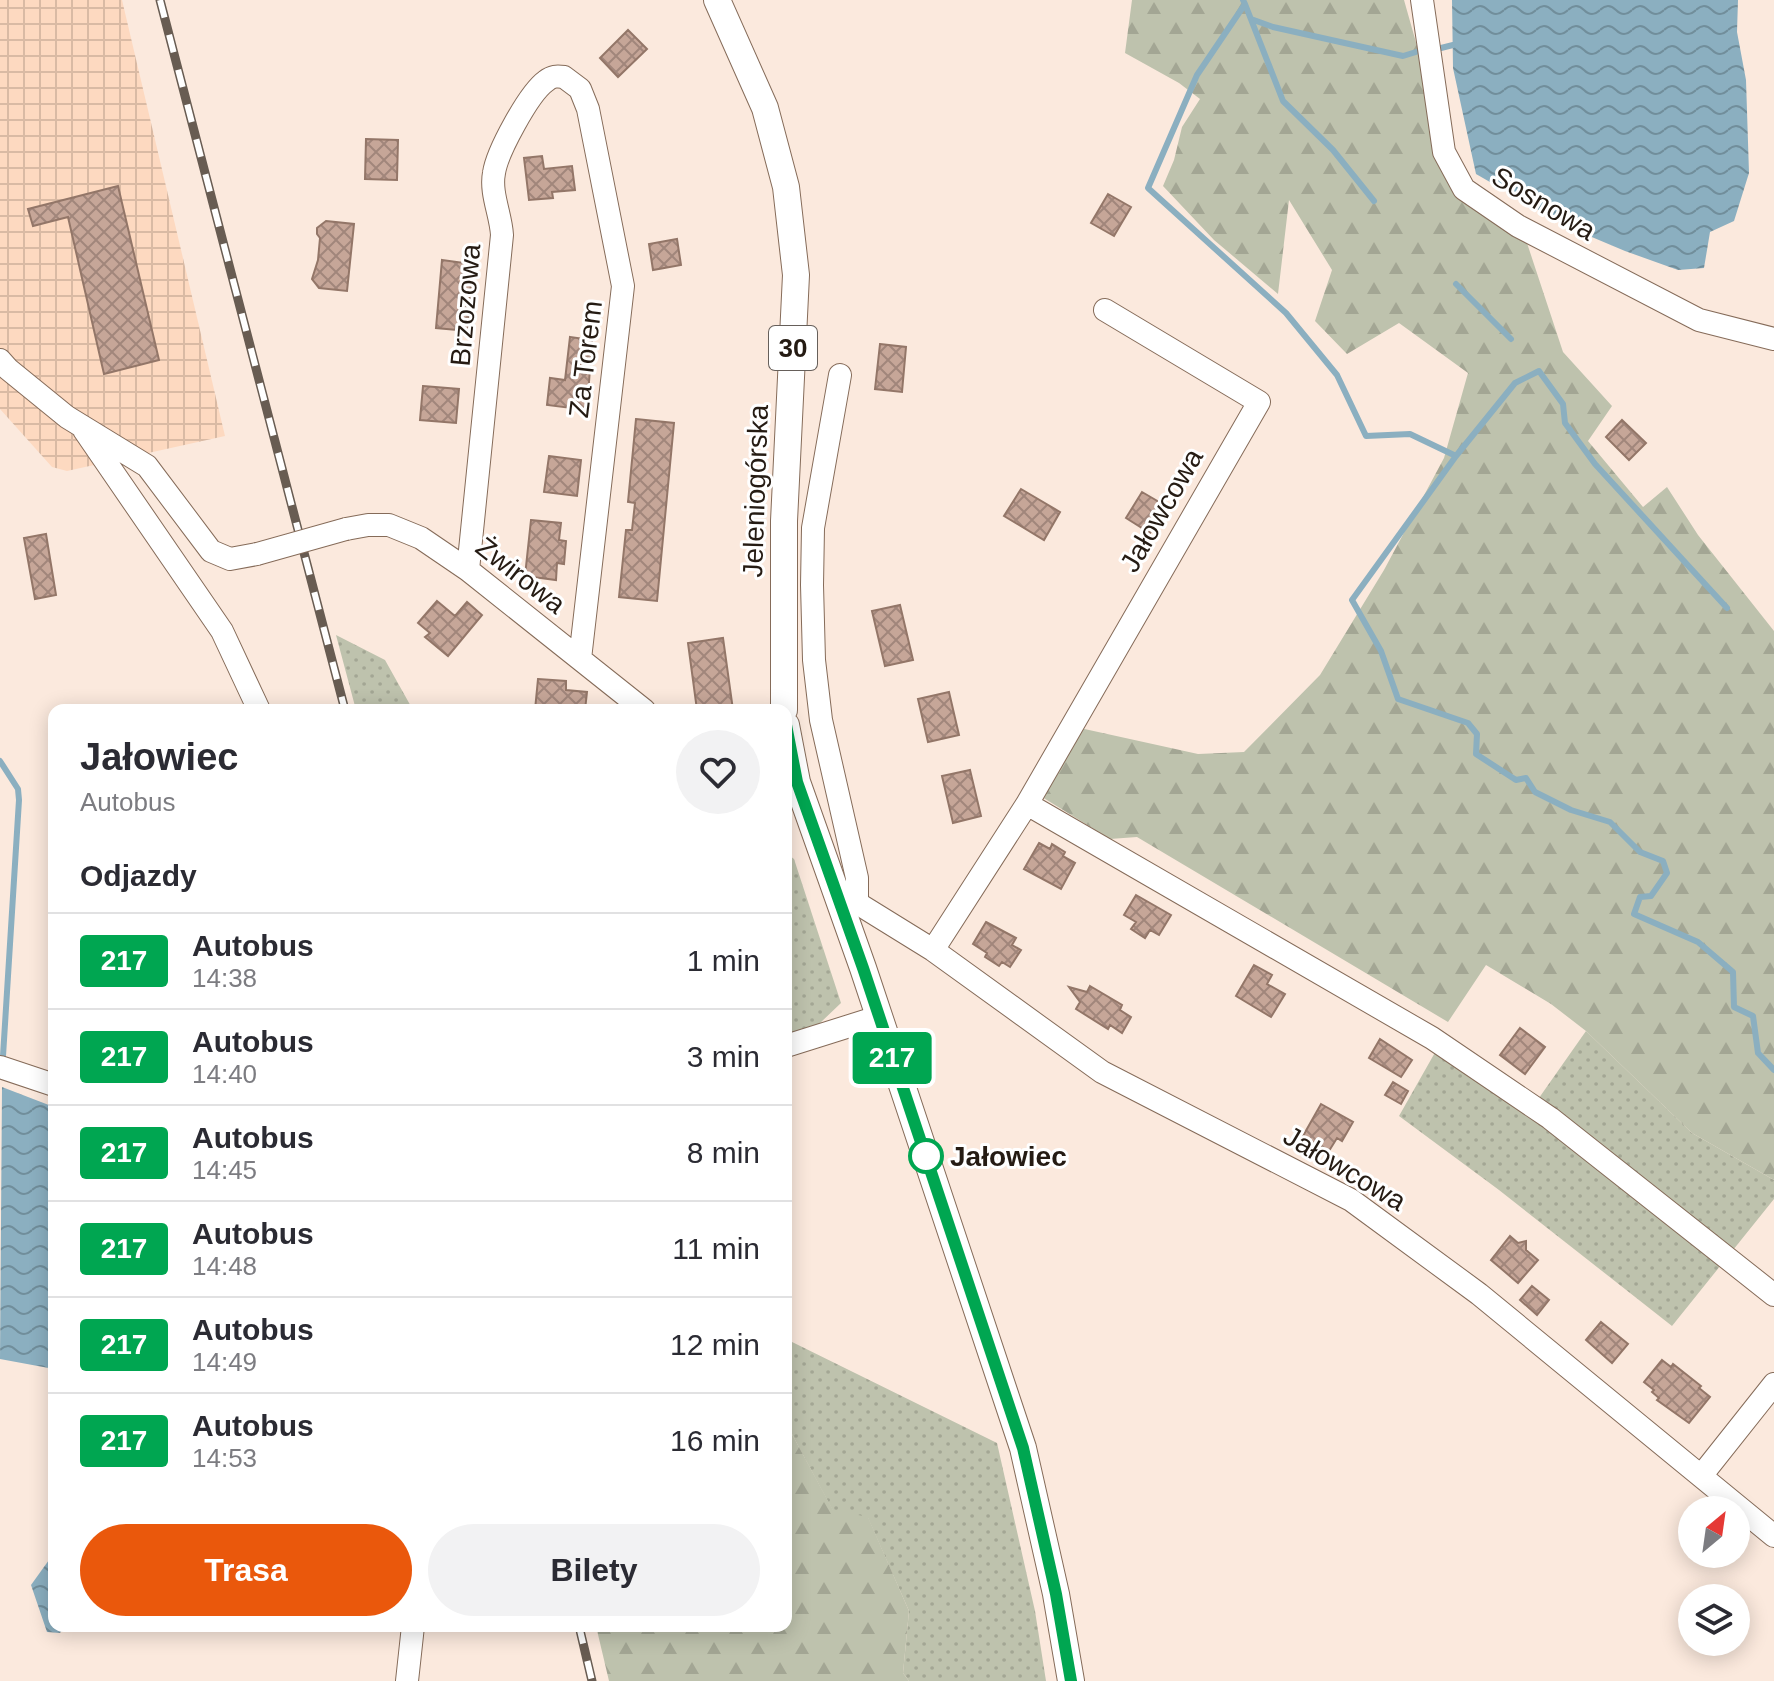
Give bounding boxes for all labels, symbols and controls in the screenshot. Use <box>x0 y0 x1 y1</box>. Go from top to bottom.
street label: Sosnowa <box>1486 160 1601 247</box>
street label: Brzozowa <box>445 242 486 368</box>
street label: Za Torem <box>563 299 608 419</box>
road number: 30 <box>769 326 817 370</box>
street label: Jeleniogórska <box>737 404 774 578</box>
street label: Jałowcowa <box>1114 443 1209 577</box>
street label: Żwirowa <box>470 531 572 620</box>
button: heart <box>676 730 760 814</box>
text: Jałowiec <box>80 736 238 778</box>
text: Autobus <box>80 787 175 817</box>
text: Odjazdy <box>80 859 197 892</box>
text: Autobus <box>192 929 314 962</box>
text: 1 min <box>687 944 760 977</box>
text: 217 <box>101 945 147 976</box>
text: 14:38 <box>192 963 257 993</box>
text: Autobus <box>192 1025 314 1058</box>
line badge: 217 <box>846 1032 938 1084</box>
text: 3 min <box>687 1040 760 1073</box>
text: 217 <box>101 1041 147 1072</box>
text: 217 <box>869 1042 915 1073</box>
text: 14:40 <box>192 1059 257 1089</box>
street label: Jałowcowa <box>1278 1120 1412 1217</box>
text: Autobus <box>192 1121 314 1154</box>
text: 8 min <box>687 1136 760 1169</box>
text: 217 <box>101 1137 147 1168</box>
marker: Jałowiec <box>909 1139 943 1173</box>
place label: Jałowiec <box>950 1141 1067 1172</box>
text: 14:45 <box>192 1155 257 1185</box>
text: Autobus <box>192 1217 314 1250</box>
text: 11 min <box>672 1232 760 1265</box>
text: 217 <box>101 1233 147 1264</box>
text: 14:48 <box>192 1251 257 1281</box>
text: Autobus <box>192 1313 314 1346</box>
text: 12 min <box>670 1328 760 1361</box>
text: 217 <box>101 1329 147 1360</box>
text: 14:49 <box>192 1347 257 1377</box>
text: Autobus <box>192 1409 314 1442</box>
text: 16 min <box>670 1424 760 1457</box>
text: 217 <box>101 1425 147 1456</box>
text: 14:53 <box>192 1443 257 1473</box>
north arrow <box>1678 1496 1750 1568</box>
map controls <box>1678 1496 1750 1656</box>
button: Trasa <box>80 1524 412 1616</box>
button: Bilety <box>428 1524 760 1616</box>
button: layers <box>1678 1584 1750 1656</box>

